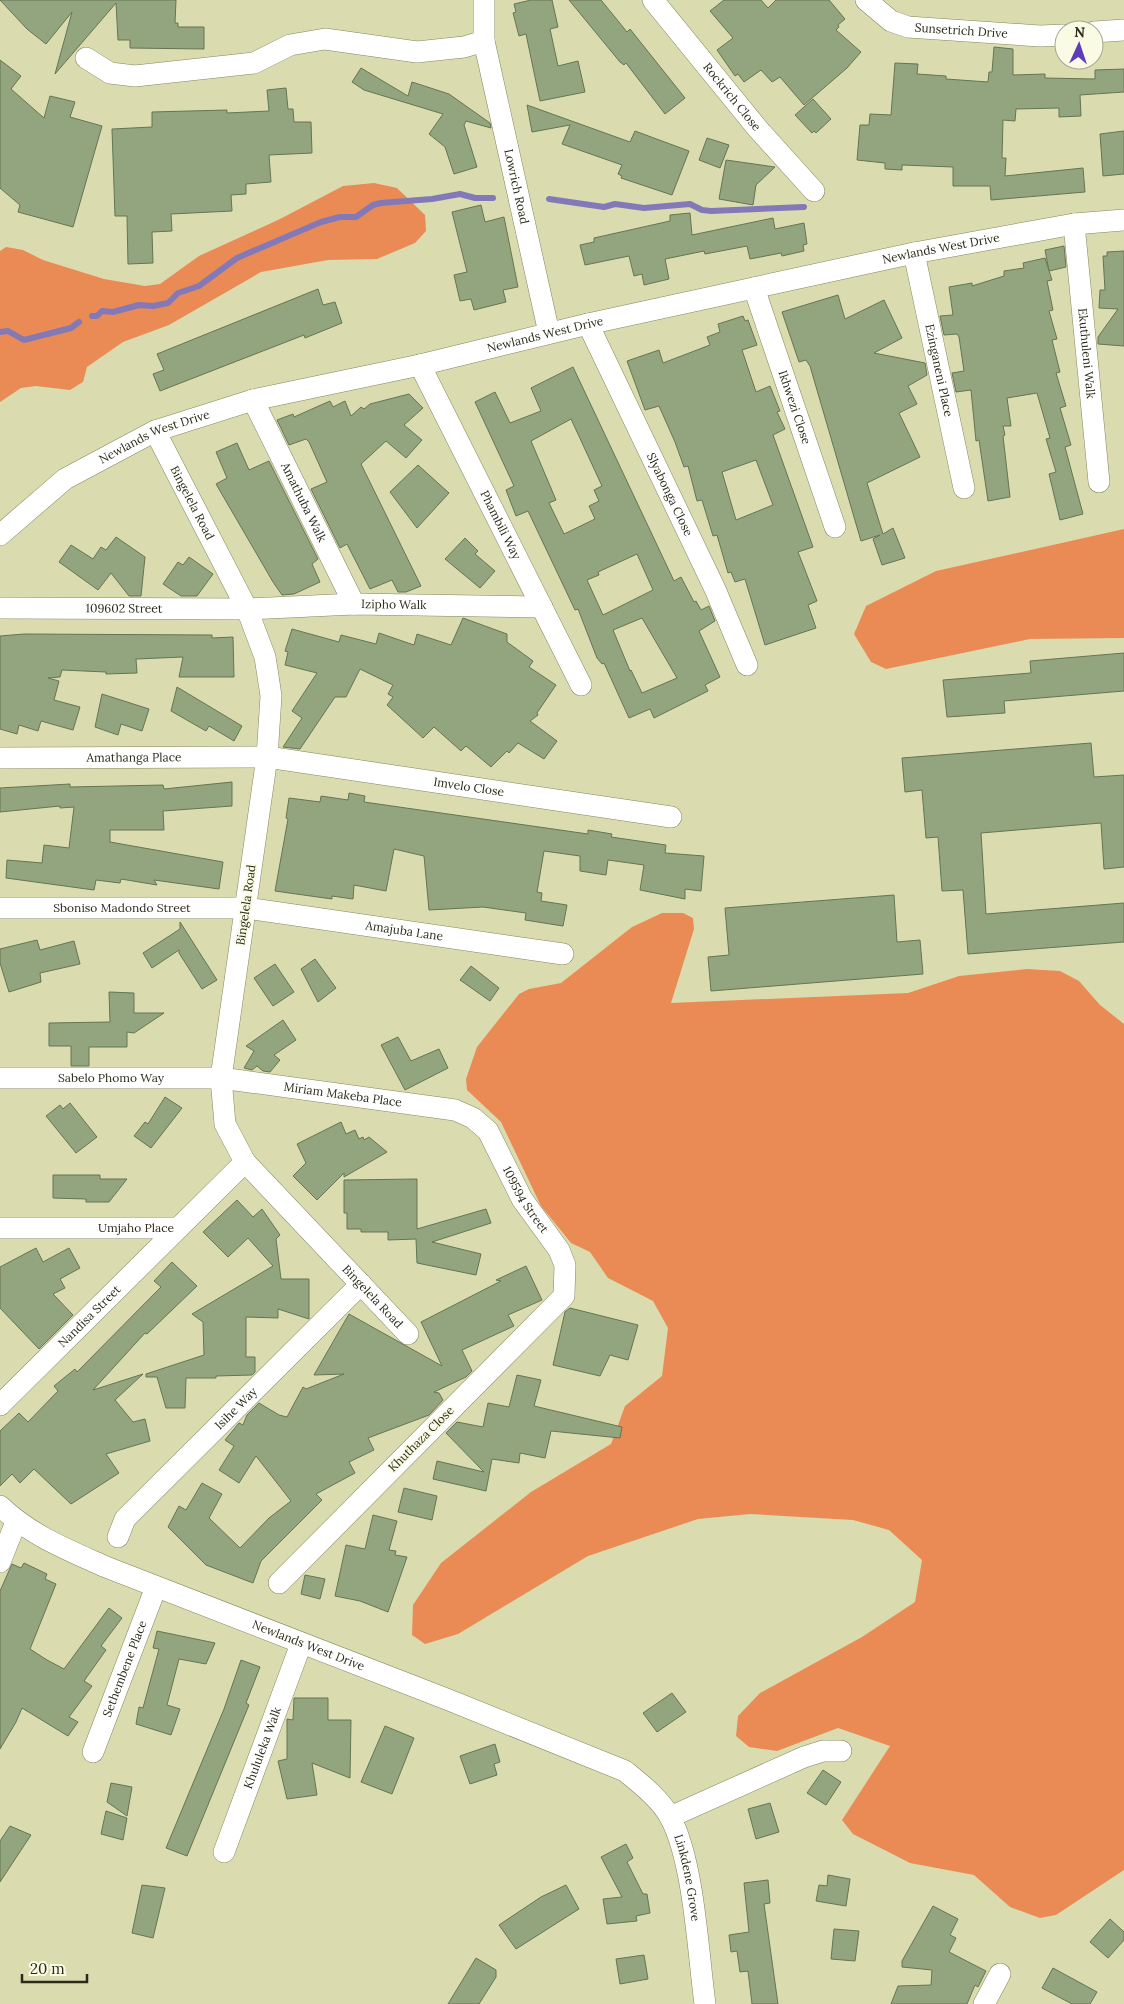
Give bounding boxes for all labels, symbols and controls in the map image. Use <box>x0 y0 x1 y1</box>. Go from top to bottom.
street label: Sunsetrich Drive <box>914 19 1009 41</box>
north arrow <box>1054 20 1104 70</box>
text: N <box>1074 23 1086 41</box>
street label: Rockrich Close <box>700 60 765 134</box>
street label: Lowrich Road <box>501 147 533 225</box>
street label: Newlands West Drive <box>881 230 1001 267</box>
street label: Ekuthuleni Walk <box>1075 307 1099 400</box>
street label: Newlands West Drive <box>485 313 605 355</box>
street label: Ezinganeni Place <box>922 323 957 418</box>
street label: Ikhwezi Close <box>775 368 815 447</box>
street label: Newlands West Drive <box>96 406 212 467</box>
street label: Slyabonga Close <box>644 450 697 539</box>
street label: Amathuba Walk <box>278 459 330 545</box>
street label: Bingelela Road <box>167 463 218 542</box>
street label: Phambili Way <box>477 488 525 562</box>
street label: Izipho Walk <box>361 596 427 612</box>
street label: 109602 Street <box>86 600 163 616</box>
street label: Amathanga Place <box>85 749 182 765</box>
street label: Imvelo Close <box>432 774 506 799</box>
street label: Bingelela Road <box>232 864 259 946</box>
street label: Sboniso Madondo Street <box>53 900 191 915</box>
street label: Amajuba Lane <box>364 917 445 944</box>
street label: Sabelo Phomo Way <box>58 1070 165 1085</box>
street label: Miriam Makeba Place <box>283 1079 403 1110</box>
street label: 109594 Street <box>500 1163 552 1236</box>
street label: Umjaho Place <box>98 1220 174 1235</box>
street label: Bingelela Road <box>339 1262 406 1331</box>
street label: Nandisa Street <box>55 1281 124 1350</box>
street label: Isihe Way <box>211 1383 260 1432</box>
street label: Khuthaza Close <box>385 1402 457 1475</box>
street label: Newlands West Drive <box>250 1616 367 1674</box>
street label: Sethembene Place <box>99 1618 150 1719</box>
street label: Khululeka Walk <box>240 1704 284 1791</box>
street label: Linkdene Grove <box>671 1832 704 1923</box>
scale bar <box>22 1952 88 1984</box>
text: 20 m <box>30 1959 65 1978</box>

